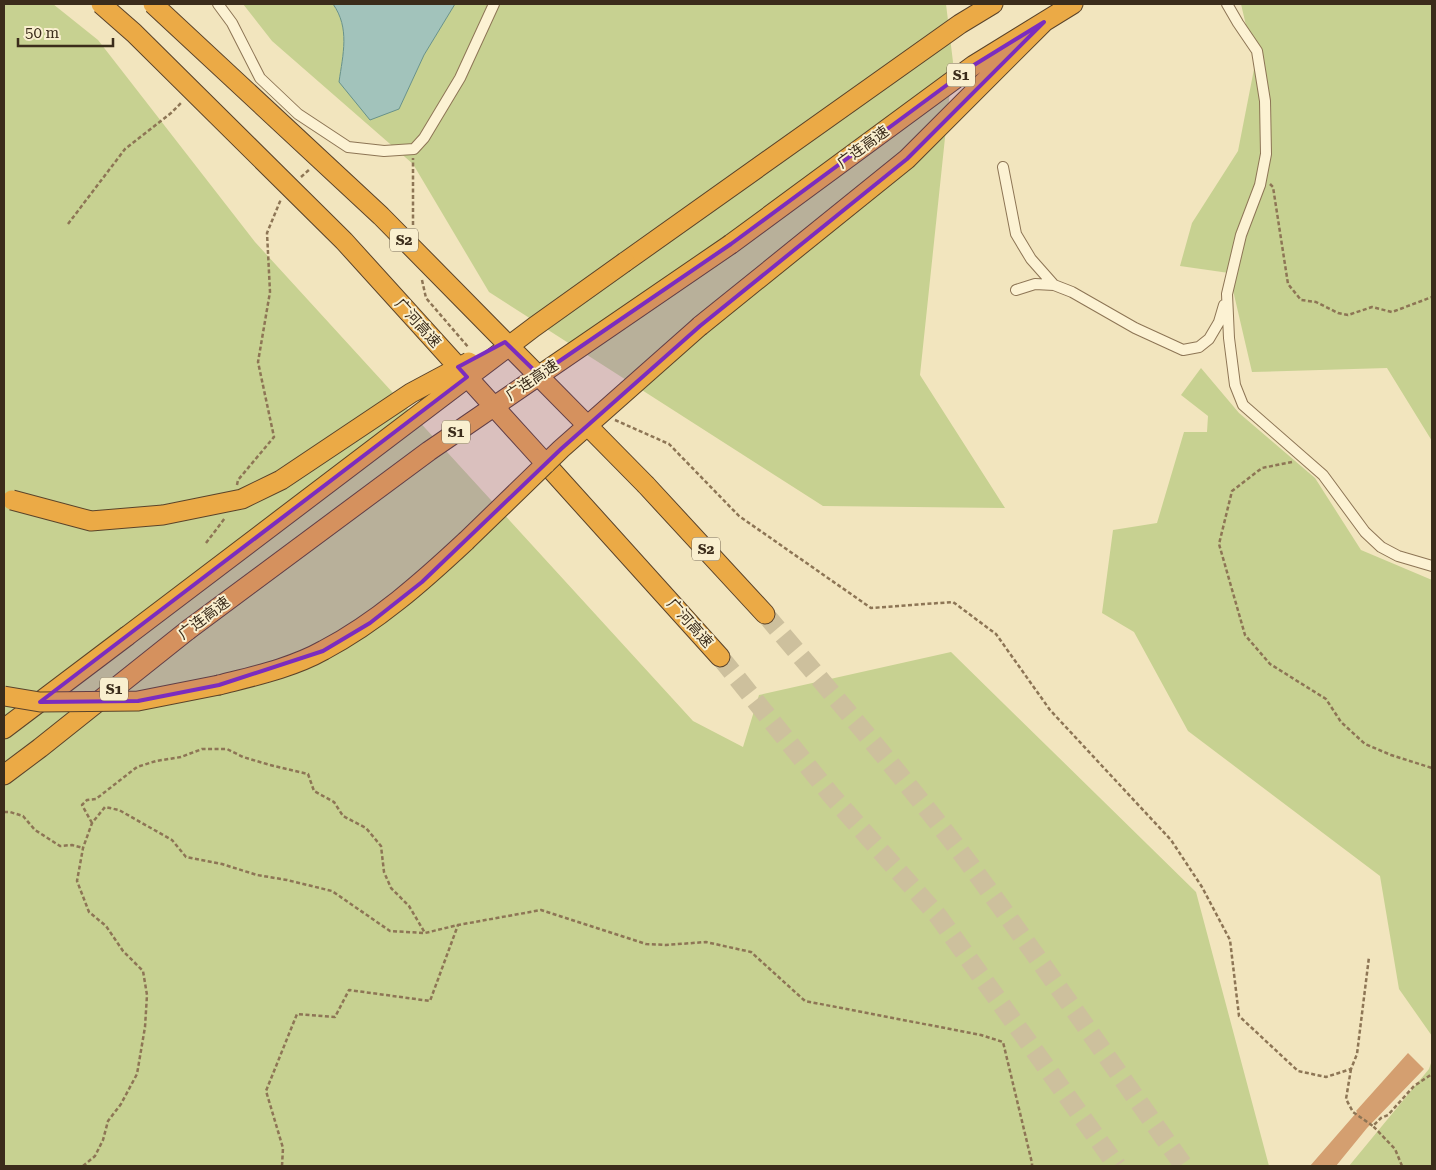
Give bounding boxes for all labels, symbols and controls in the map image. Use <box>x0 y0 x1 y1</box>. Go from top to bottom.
scale bar <box>18 15 112 47</box>
text: 50 m <box>25 24 60 42</box>
road number: S1 <box>947 64 975 86</box>
street label: 广连高速 <box>833 122 893 172</box>
road number: S2 <box>390 228 418 252</box>
street label: 广河高速 <box>391 295 445 351</box>
street label: 广连高速 <box>502 356 562 404</box>
road number: S1 <box>442 421 470 444</box>
road number: S2 <box>692 538 720 560</box>
street label: 广连高速 <box>175 593 233 643</box>
street label: 广河高速 <box>663 595 717 651</box>
road number: S1 <box>100 678 128 701</box>

